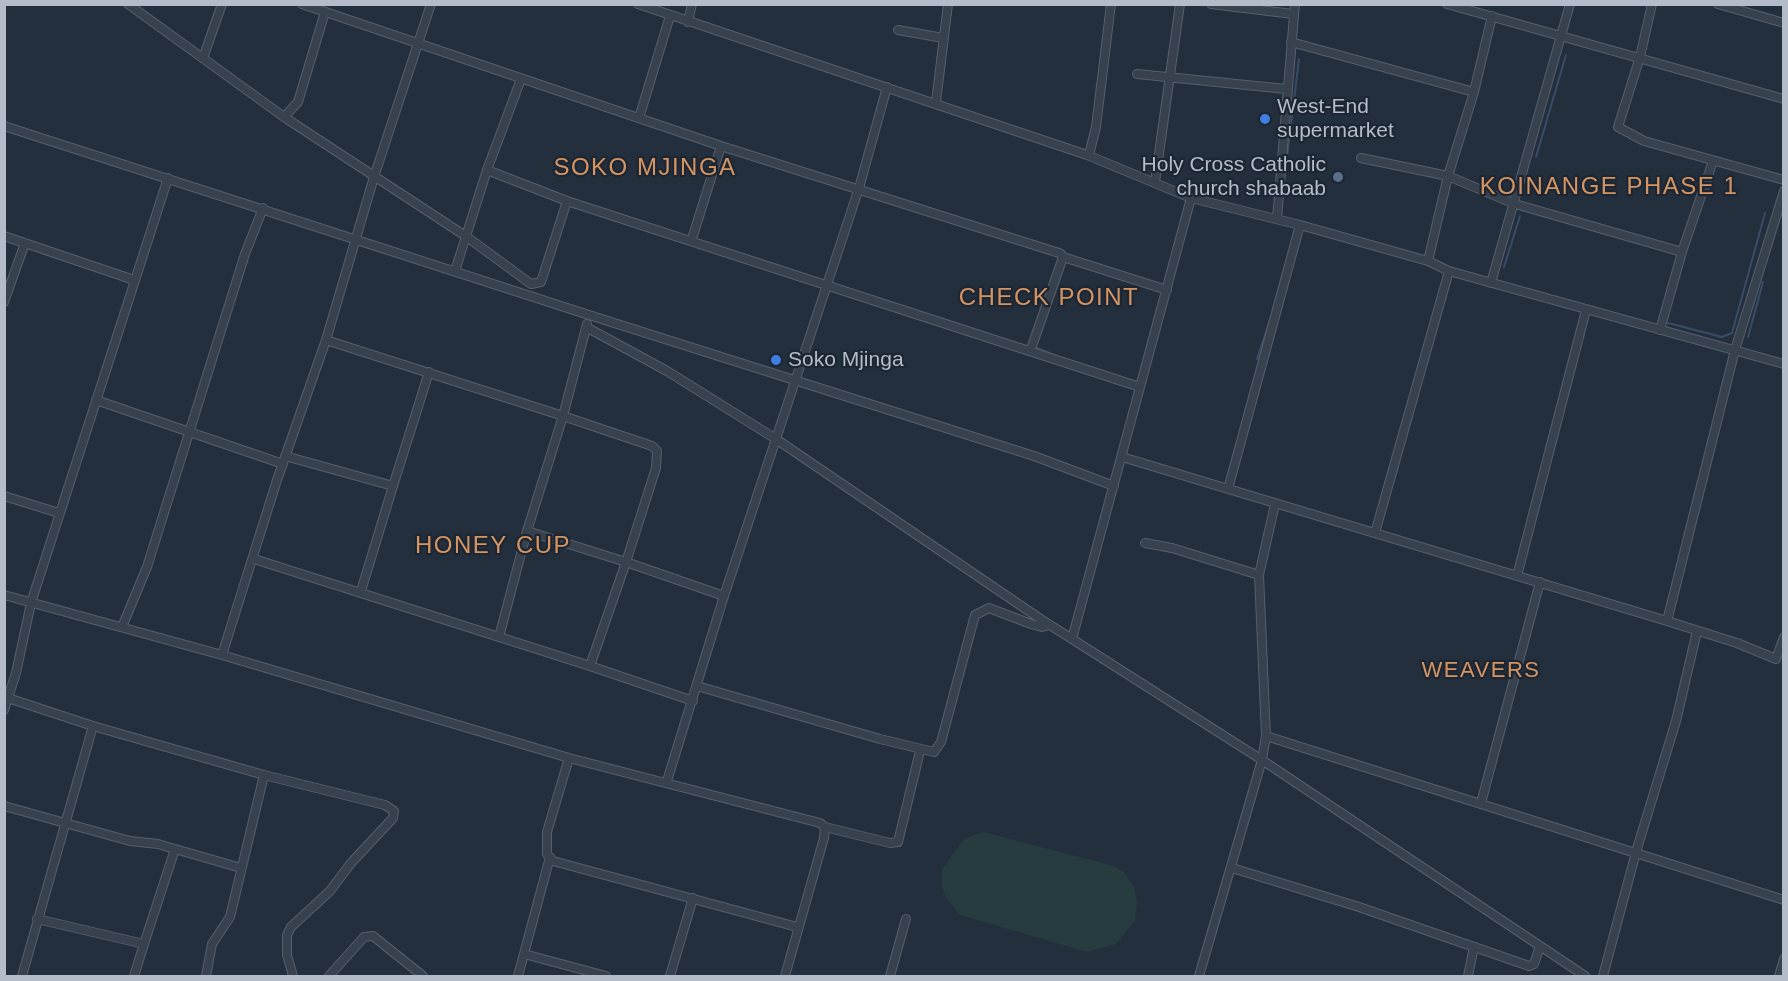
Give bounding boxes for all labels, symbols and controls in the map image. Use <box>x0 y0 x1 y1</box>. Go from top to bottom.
place label: West-End supermarket <box>1277 94 1394 144</box>
marker: West-End supermarket <box>1258 112 1272 126</box>
place label: Holy Cross Catholic church shabaab <box>1142 152 1326 202</box>
district label: SOKO MJINGA <box>553 154 737 182</box>
marker: Holy Cross Catholic church shabaab <box>1331 170 1345 184</box>
district label: KOINANGE PHASE 1 <box>1480 173 1738 201</box>
district label: CHECK POINT <box>959 284 1139 312</box>
place label: Soko Mjinga <box>788 347 904 373</box>
marker: Soko Mjinga <box>769 353 783 367</box>
district label: HONEY CUP <box>415 532 571 560</box>
district label: WEAVERS <box>1422 658 1540 684</box>

